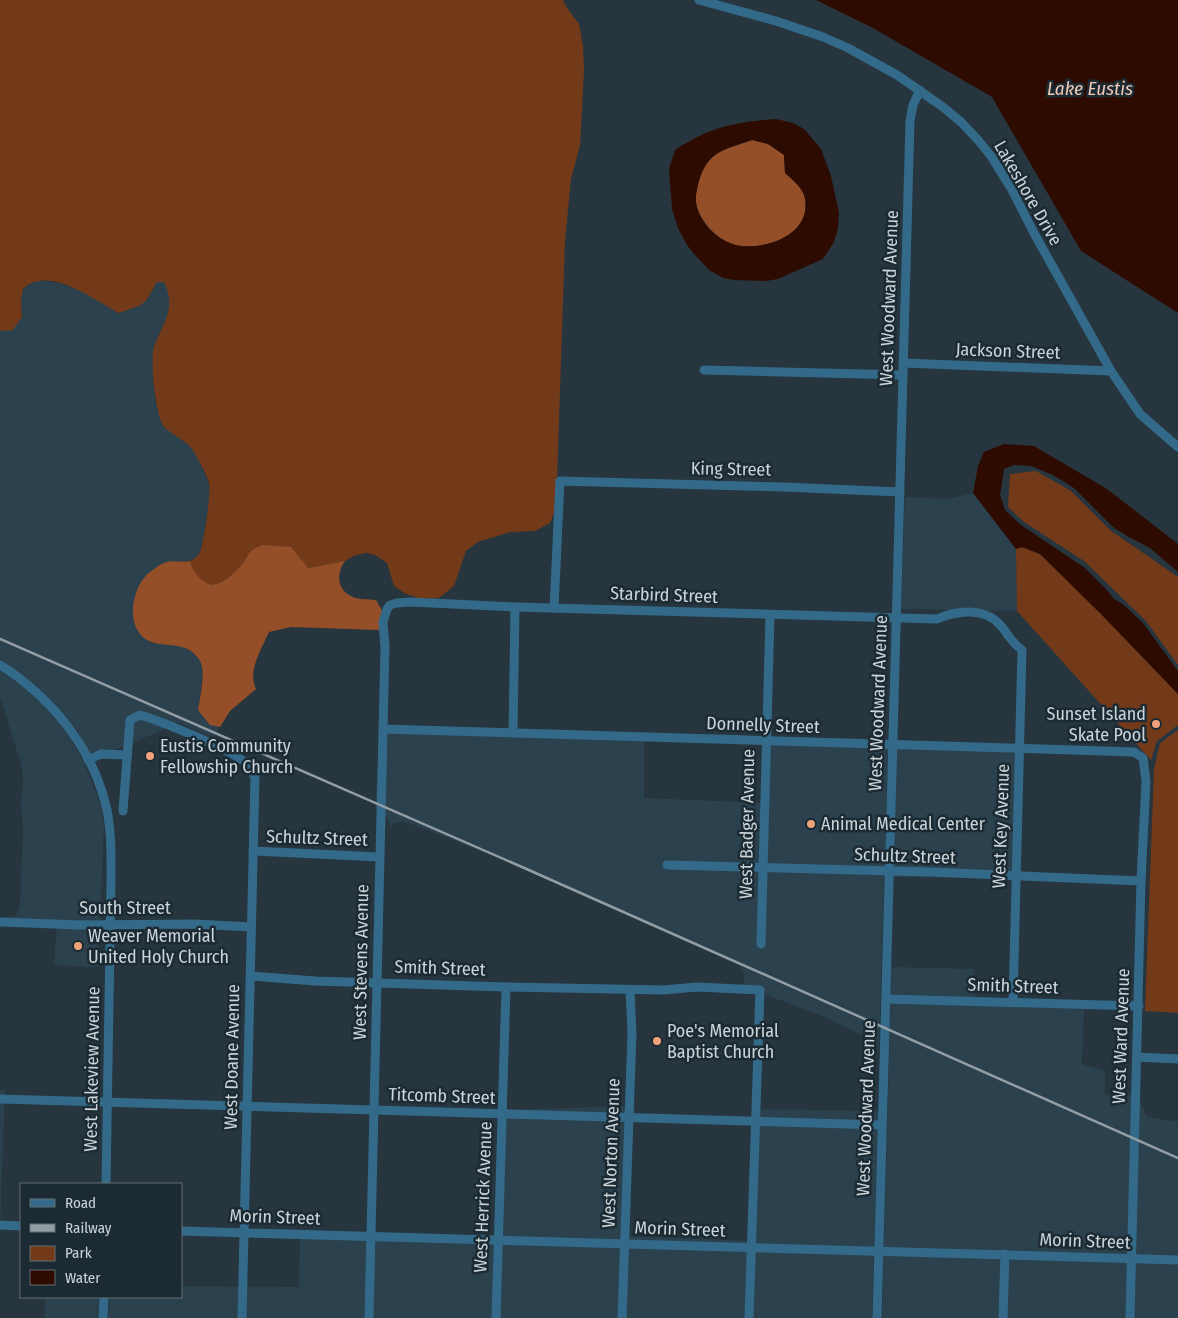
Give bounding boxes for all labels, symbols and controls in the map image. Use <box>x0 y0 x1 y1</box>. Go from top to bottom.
water label: Lake Eustis <box>1047 77 1133 100</box>
street label: Lakeshore Drive <box>989 137 1067 249</box>
street label: West Woodward Avenue <box>875 210 903 386</box>
street label: Jackson Street <box>955 338 1061 364</box>
street label: King Street <box>691 457 772 481</box>
street label: Starbird Street <box>610 582 718 608</box>
street label: West Woodward Avenue <box>864 615 892 791</box>
place label: Sunset Island Skate Pool <box>1046 703 1146 746</box>
street label: Donnelly Street <box>706 712 820 738</box>
marker: Sunset Island Skate Pool <box>1150 718 1162 730</box>
place label: Eustis Community Fellowship Church <box>160 735 293 778</box>
street label: West Badger Avenue <box>735 749 759 899</box>
marker: Eustis Community Fellowship Church <box>144 750 156 762</box>
street label: West Key Avenue <box>988 763 1014 889</box>
place label: Animal Medical Center <box>821 813 986 835</box>
marker: Animal Medical Center <box>805 818 817 830</box>
street label: Schultz Street <box>266 825 368 851</box>
street label: Schultz Street <box>854 843 956 869</box>
street label: West Stevens Avenue <box>349 884 373 1040</box>
street label: South Street <box>79 897 171 919</box>
place label: Weaver Memorial United Holy Church <box>88 925 229 968</box>
marker: Weaver Memorial United Holy Church <box>72 940 84 952</box>
street label: Smith Street <box>394 955 486 981</box>
street label: West Ward Avenue <box>1108 968 1134 1104</box>
street label: Smith Street <box>967 973 1059 999</box>
street label: West Doane Avenue <box>220 984 244 1130</box>
street label: West Lakeview Avenue <box>80 986 104 1152</box>
place label: Poe's Memorial Baptist Church <box>667 1020 779 1063</box>
street label: West Woodward Avenue <box>852 1020 880 1196</box>
marker: Poe's Memorial Baptist Church <box>651 1035 663 1047</box>
street label: West Norton Avenue <box>597 1078 625 1228</box>
street label: Titcomb Street <box>388 1083 496 1109</box>
street label: West Herrick Avenue <box>469 1121 497 1273</box>
legend <box>20 1183 182 1298</box>
text: Road <box>65 1194 96 1212</box>
street label: Morin Street <box>229 1204 321 1230</box>
street label: Morin Street <box>634 1216 726 1242</box>
text: Railway <box>65 1219 112 1237</box>
street label: Morin Street <box>1039 1228 1131 1254</box>
text: Park <box>65 1244 92 1262</box>
text: Water <box>65 1269 101 1287</box>

